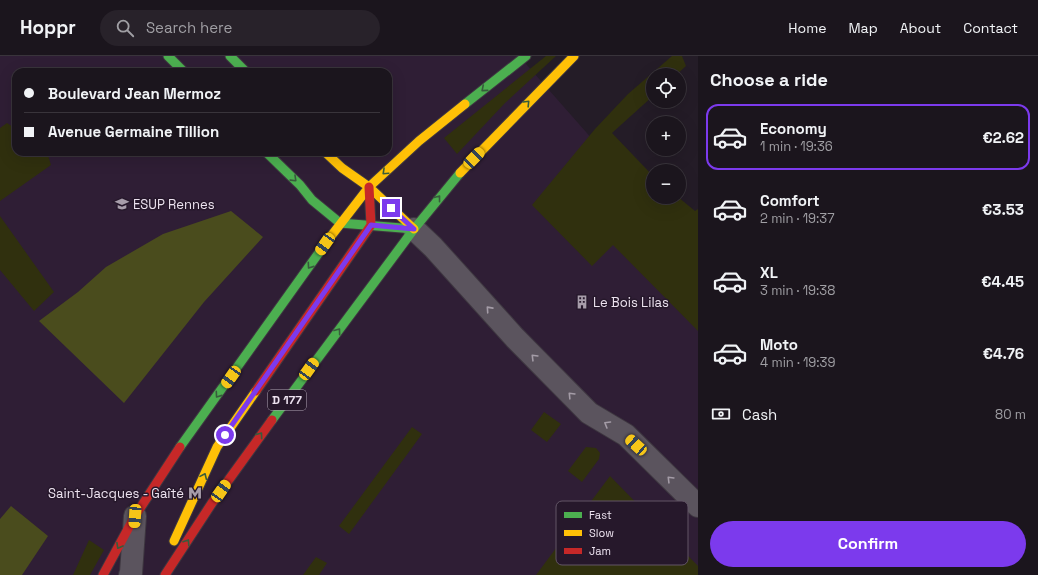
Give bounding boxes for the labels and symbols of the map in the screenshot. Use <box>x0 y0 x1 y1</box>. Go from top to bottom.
one-way arrow <box>481 84 489 91</box>
one-way arrow <box>522 100 530 108</box>
car <box>461 145 487 171</box>
one-way arrow <box>382 168 389 175</box>
one-way arrow <box>289 174 297 182</box>
school or university icon: ESUP Rennes <box>114 196 130 212</box>
place label: ESUP Rennes <box>133 196 215 213</box>
one-way arrow <box>434 196 441 203</box>
route end <box>382 199 400 217</box>
car <box>313 231 337 257</box>
one-way arrow <box>307 262 314 269</box>
building icon: Le Bois Lilas <box>574 294 590 310</box>
place label: Le Bois Lilas <box>593 294 669 311</box>
one-way arrow <box>486 306 493 314</box>
one-way arrow <box>333 328 340 335</box>
one-way arrow <box>531 354 539 362</box>
car <box>297 356 321 382</box>
car <box>219 364 243 390</box>
road number: D 177 <box>268 390 306 410</box>
one-way arrow <box>215 391 223 398</box>
one-way arrow <box>568 392 576 400</box>
one-way arrow <box>604 422 611 429</box>
route start <box>216 426 234 444</box>
one-way arrow <box>256 433 263 440</box>
car <box>623 433 649 457</box>
one-way arrow <box>199 472 207 480</box>
one-way arrow <box>667 476 675 484</box>
car <box>209 478 233 504</box>
place label: Saint-Jacques - Gaîté <box>48 485 184 502</box>
metro station icon: Saint-Jacques - Gaîté <box>187 485 203 501</box>
legend <box>556 501 688 565</box>
car <box>128 504 142 528</box>
text: Fast <box>589 508 612 522</box>
text: Slow <box>589 526 614 540</box>
one-way arrow <box>182 539 189 546</box>
one-way arrow <box>116 541 123 549</box>
text: Jam <box>589 544 611 558</box>

